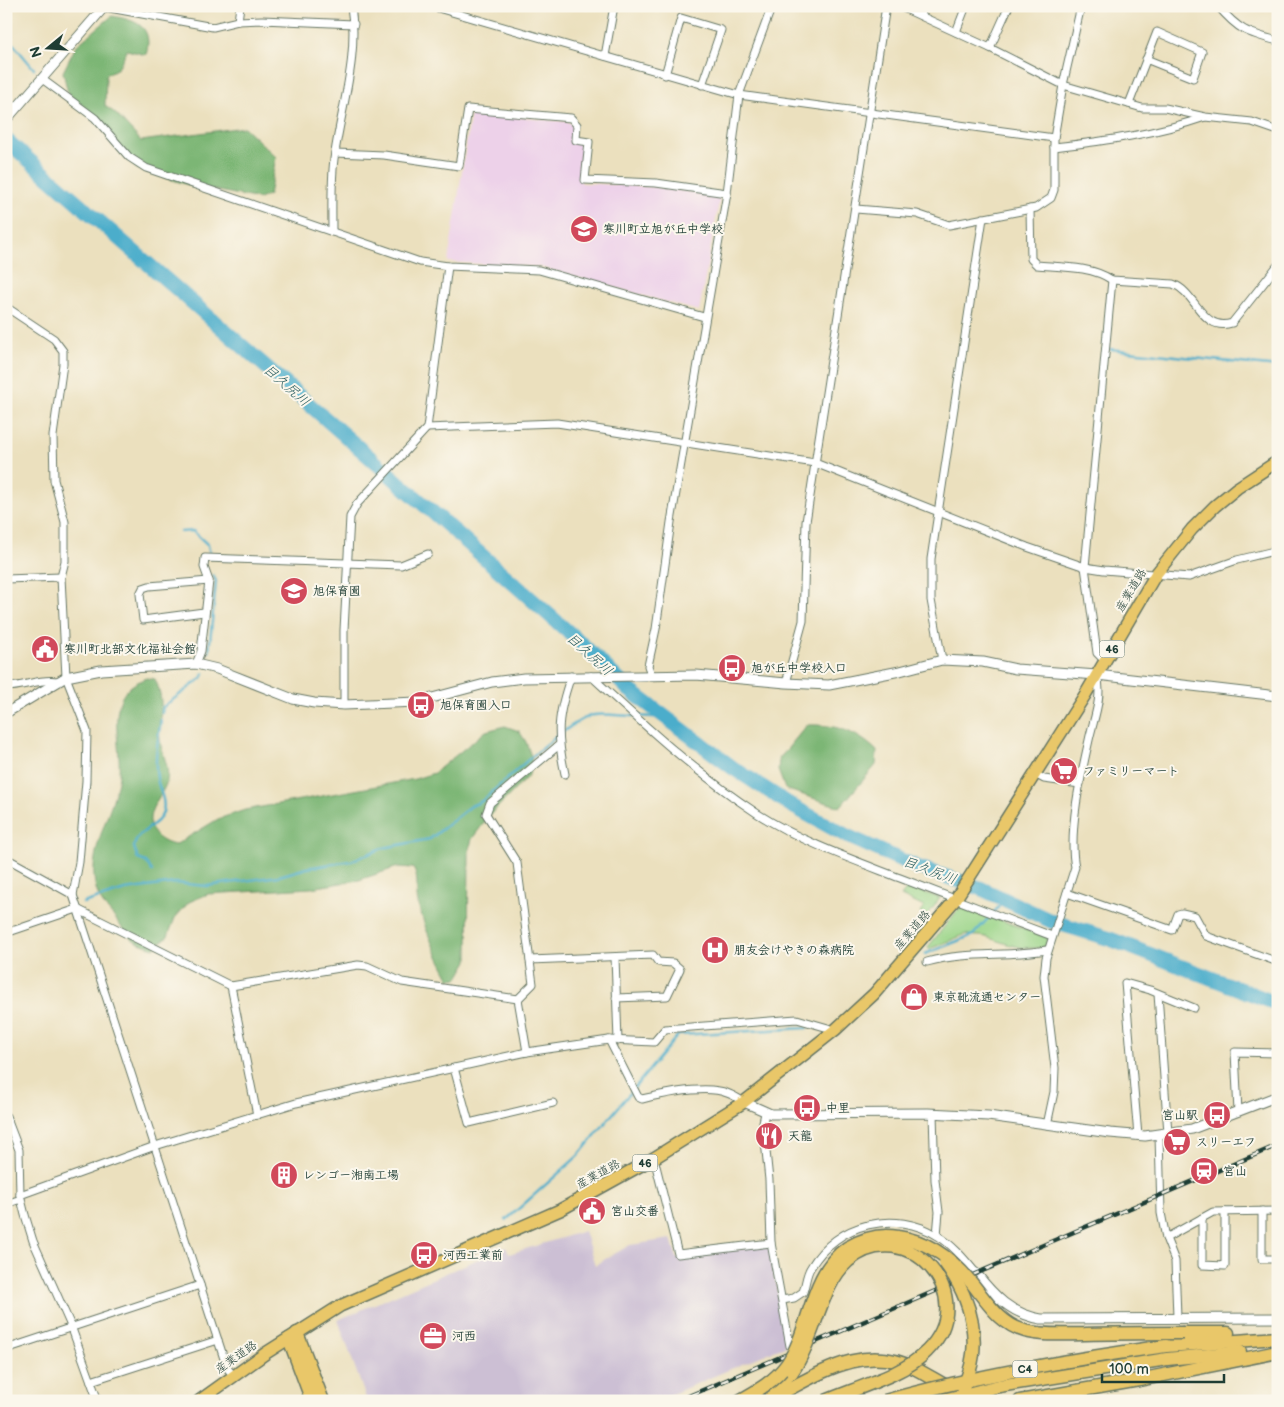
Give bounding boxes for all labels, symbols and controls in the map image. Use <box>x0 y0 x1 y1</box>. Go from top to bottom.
north arrow <box>22 22 72 72</box>
text: N <box>26 44 46 59</box>
school or university icon: 寒川町立旭が丘中学校 <box>569 214 599 244</box>
place label: 寒川町立旭が丘中学校 <box>603 222 723 237</box>
water label: 目久尻川 <box>260 361 313 410</box>
street label: 産業道路 <box>1113 566 1150 615</box>
school or university icon: 旭保育園 <box>279 576 309 606</box>
place label: 旭保育園 <box>313 584 361 599</box>
water label: 目久尻川 <box>563 629 616 679</box>
public building icon: 寒川町北部文化福祉会館 <box>30 634 60 664</box>
road number: 46 <box>1100 641 1124 658</box>
place label: 寒川町北部文化福祉会館 <box>64 642 196 657</box>
bus stop icon: 旭が丘中学校入口 <box>717 653 747 683</box>
place label: 旭が丘中学校入口 <box>751 661 847 676</box>
bus stop icon: 旭保育園入口 <box>406 690 436 720</box>
place label: 旭保育園入口 <box>440 698 512 713</box>
supermarket icon: ファミリーマート <box>1049 756 1079 786</box>
place label: ファミリーマート <box>1083 764 1179 779</box>
water label: 目久尻川 <box>901 853 959 888</box>
street label: 産業道路 <box>891 907 934 953</box>
hospital icon: 朋友会けやきの森病院 <box>700 935 730 965</box>
place label: 朋友会けやきの森病院 <box>734 943 854 958</box>
shop icon: 東京靴流通センター <box>899 982 929 1012</box>
place label: 東京靴流通センター <box>933 990 1041 1005</box>
bus stop icon: 中里 <box>792 1093 822 1123</box>
bus stop icon: 宮山駅 <box>1202 1100 1232 1130</box>
place label: 中里 <box>826 1101 850 1116</box>
place label: 宮山駅 <box>1162 1108 1198 1123</box>
restaurant icon: 天龍 <box>754 1121 784 1151</box>
supermarket icon: スリーエフ <box>1162 1127 1192 1157</box>
place label: 天龍 <box>788 1129 812 1144</box>
place label: スリーエフ <box>1196 1135 1256 1150</box>
road number: 46 <box>632 1154 658 1172</box>
street label: 産業道路 <box>574 1156 623 1193</box>
station icon: 宮山 <box>1189 1156 1219 1186</box>
building icon: レンゴー湘南工場 <box>269 1160 299 1190</box>
place label: 宮山 <box>1223 1164 1247 1179</box>
place label: レンゴー湘南工場 <box>303 1168 399 1183</box>
public building icon: 宮山交番 <box>577 1196 607 1226</box>
place label: 宮山交番 <box>611 1204 659 1219</box>
bus stop icon: 河西工業前 <box>409 1240 439 1270</box>
place label: 河西工業前 <box>443 1248 503 1263</box>
office icon: 河西 <box>418 1321 448 1351</box>
place label: 河西 <box>452 1329 476 1344</box>
street label: 産業道路 <box>212 1337 260 1377</box>
scale bar <box>1102 1352 1224 1384</box>
road number: C4 <box>1012 1360 1038 1378</box>
text: 100 m <box>1109 1360 1149 1379</box>

